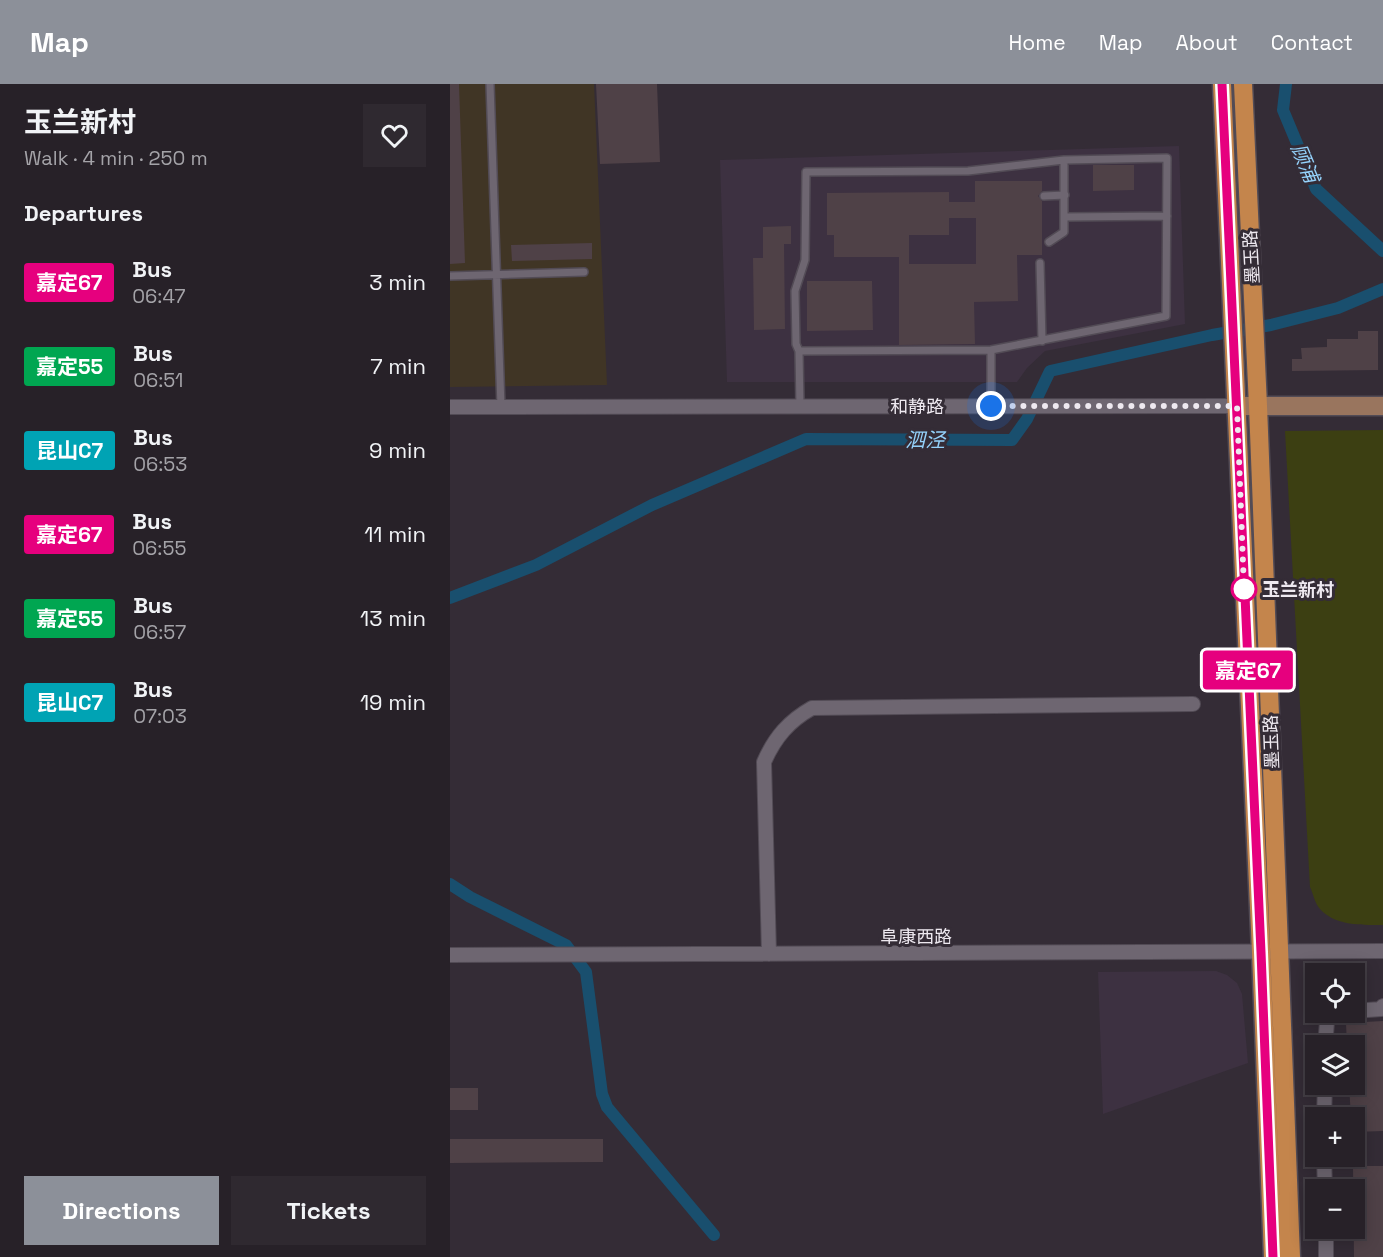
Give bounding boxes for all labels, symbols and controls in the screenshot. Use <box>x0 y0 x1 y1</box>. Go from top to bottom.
text: Map <box>30 24 89 60</box>
text: Home <box>1008 29 1066 56</box>
text: Map <box>1099 29 1143 56</box>
text: About <box>1176 29 1238 56</box>
text: Contact <box>1271 29 1353 56</box>
text: 玉兰新村 <box>24 104 136 140</box>
button: heart <box>363 104 426 167</box>
water label: 顾浦 <box>1285 140 1326 189</box>
text: Walk · 4 min · 250 m <box>24 145 208 171</box>
text: Departures <box>24 199 143 227</box>
street label: 墨玉路 <box>1238 229 1264 285</box>
text: Bus <box>132 255 172 283</box>
text: 3 min <box>369 268 426 296</box>
text: 嘉定67 <box>36 269 102 296</box>
text: 06:47 <box>132 283 186 309</box>
text: Bus <box>133 339 173 367</box>
text: 7 min <box>370 352 426 380</box>
text: 嘉定55 <box>36 353 103 380</box>
text: 06:51 <box>133 367 183 393</box>
your location <box>976 391 1006 421</box>
street label: 和静路 <box>890 395 944 418</box>
text: Bus <box>133 423 173 451</box>
water label: 泗泾 <box>905 427 947 453</box>
text: 9 min <box>369 436 426 464</box>
text: 昆山C7 <box>36 437 103 464</box>
text: 06:53 <box>133 451 187 477</box>
text: Bus <box>132 507 172 535</box>
text: 11 min <box>364 520 426 548</box>
text: 嘉定67 <box>36 521 102 548</box>
text: 06:55 <box>132 535 186 561</box>
marker: 玉兰新村 <box>1231 576 1257 602</box>
place label: 玉兰新村 <box>1262 578 1334 601</box>
text: Bus <box>133 591 173 619</box>
text: 13 min <box>360 604 426 632</box>
text: 嘉定55 <box>36 605 103 632</box>
text: 06:57 <box>133 619 186 645</box>
line badge: 嘉定67 <box>1206 650 1290 690</box>
text: 嘉定67 <box>1215 657 1281 684</box>
text: Bus <box>133 675 173 703</box>
text: 19 min <box>360 688 426 716</box>
text: 昆山C7 <box>36 689 103 716</box>
text: 07:03 <box>133 703 187 729</box>
street label: 墨玉路 <box>1259 715 1283 769</box>
street label: 阜康西路 <box>880 925 952 948</box>
map controls <box>1305 963 1365 1239</box>
button: locate <box>1305 963 1365 1023</box>
button: layers <box>1305 1035 1365 1095</box>
button: + <box>1305 1107 1365 1167</box>
button: Directions <box>24 1176 219 1245</box>
button: Tickets <box>231 1176 426 1245</box>
button: − <box>1305 1179 1365 1239</box>

